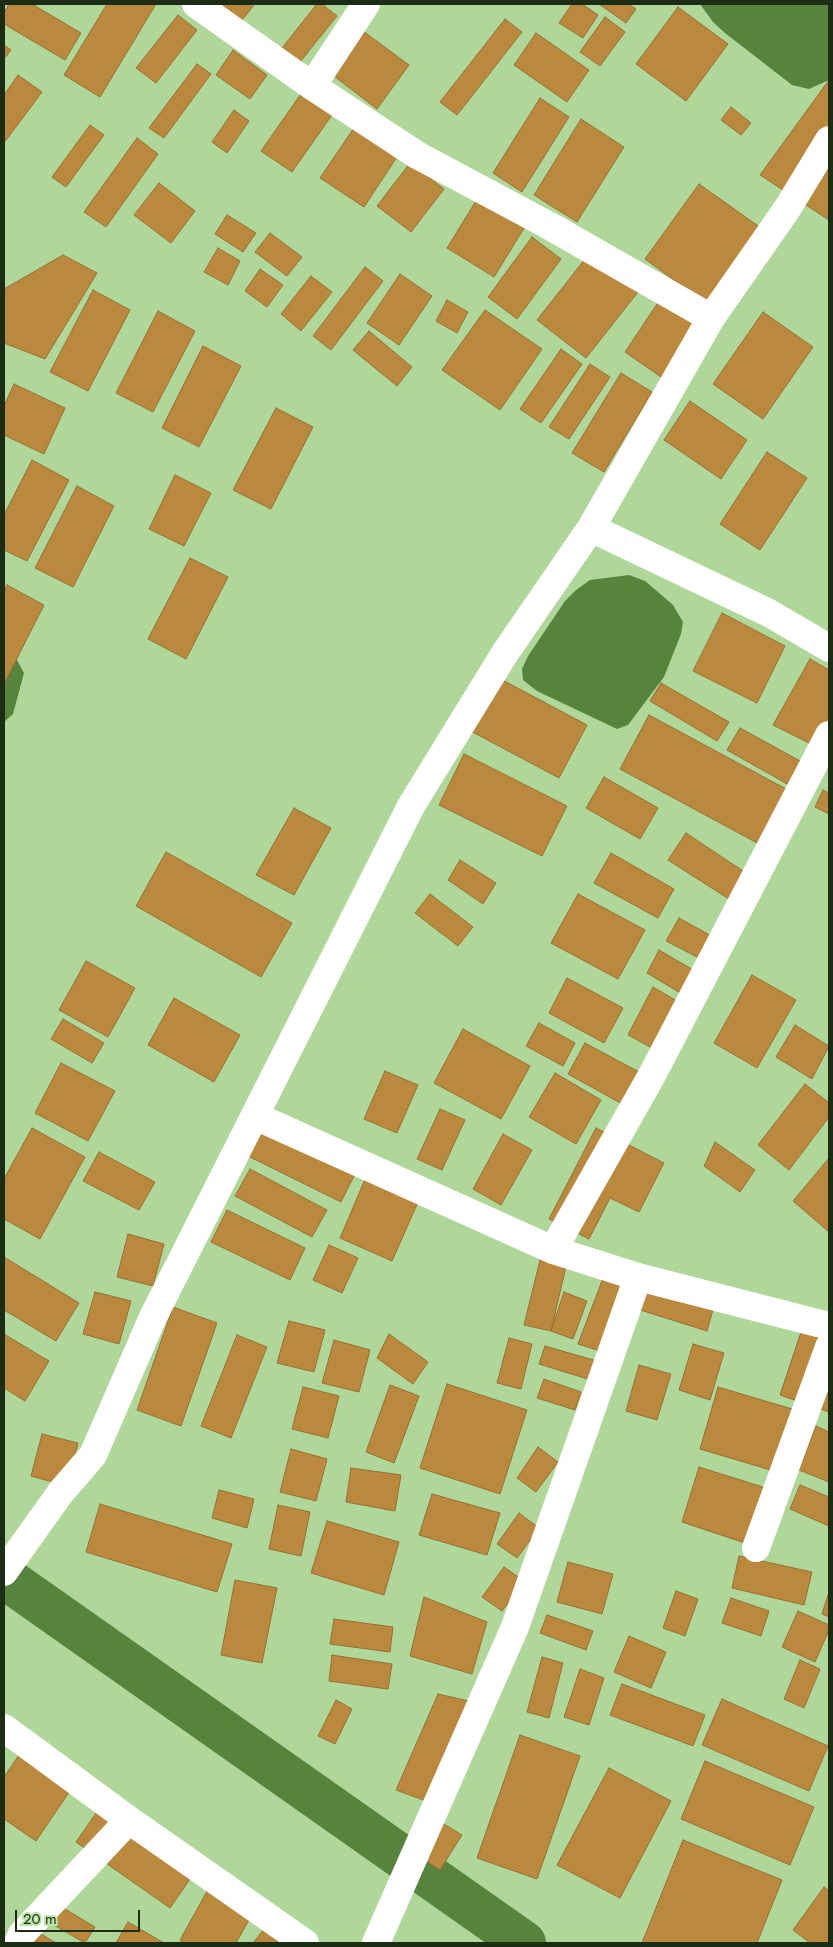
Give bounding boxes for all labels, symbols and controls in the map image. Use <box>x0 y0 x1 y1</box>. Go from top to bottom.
scale bar <box>18 1900 142 1932</box>
text: 20 m <box>23 1908 57 1930</box>

